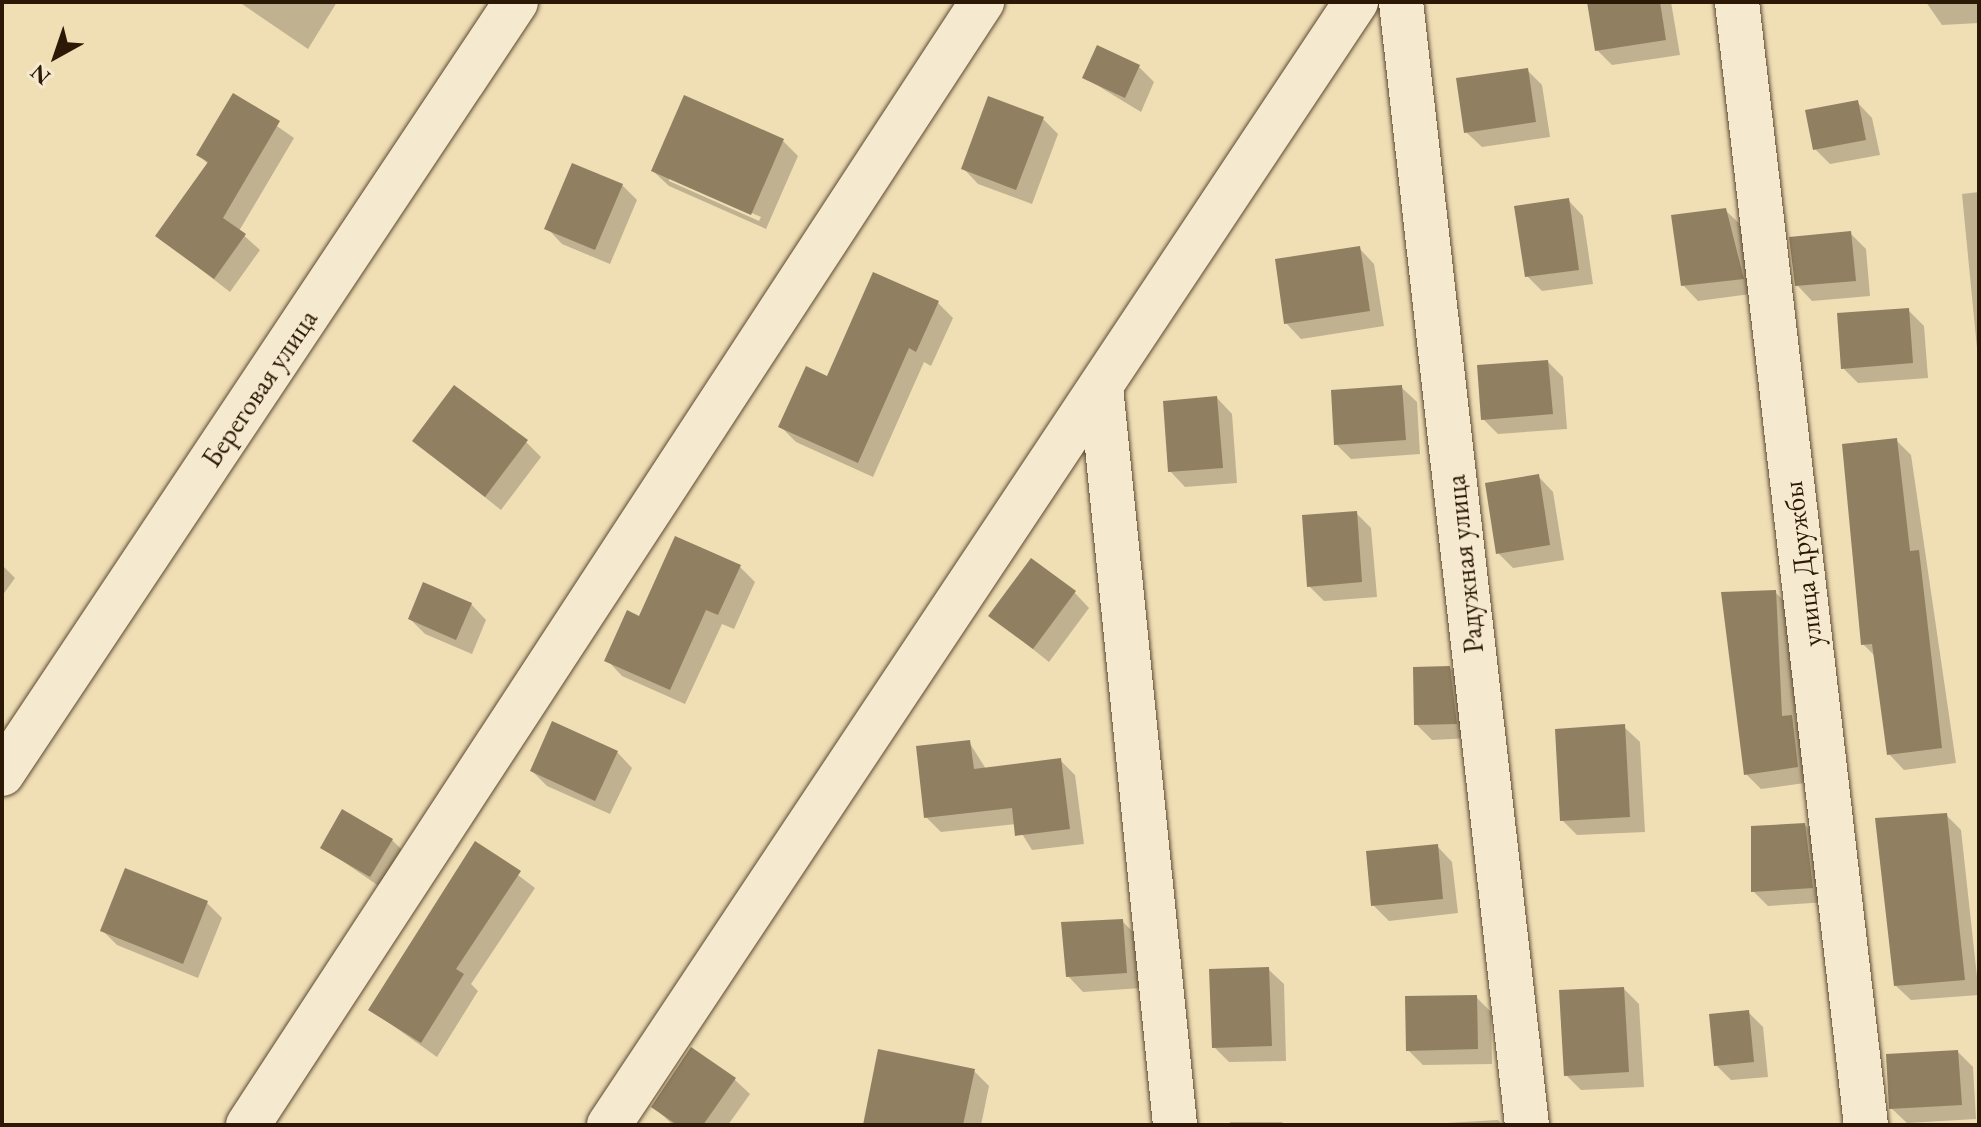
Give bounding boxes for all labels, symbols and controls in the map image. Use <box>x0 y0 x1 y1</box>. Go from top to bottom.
north arrow <box>16 16 96 96</box>
text: N <box>24 58 56 92</box>
street label: Береговая улица <box>194 303 324 473</box>
street label: Радужная улица <box>1438 473 1490 655</box>
street label: улица Дружбы <box>1775 479 1829 649</box>

